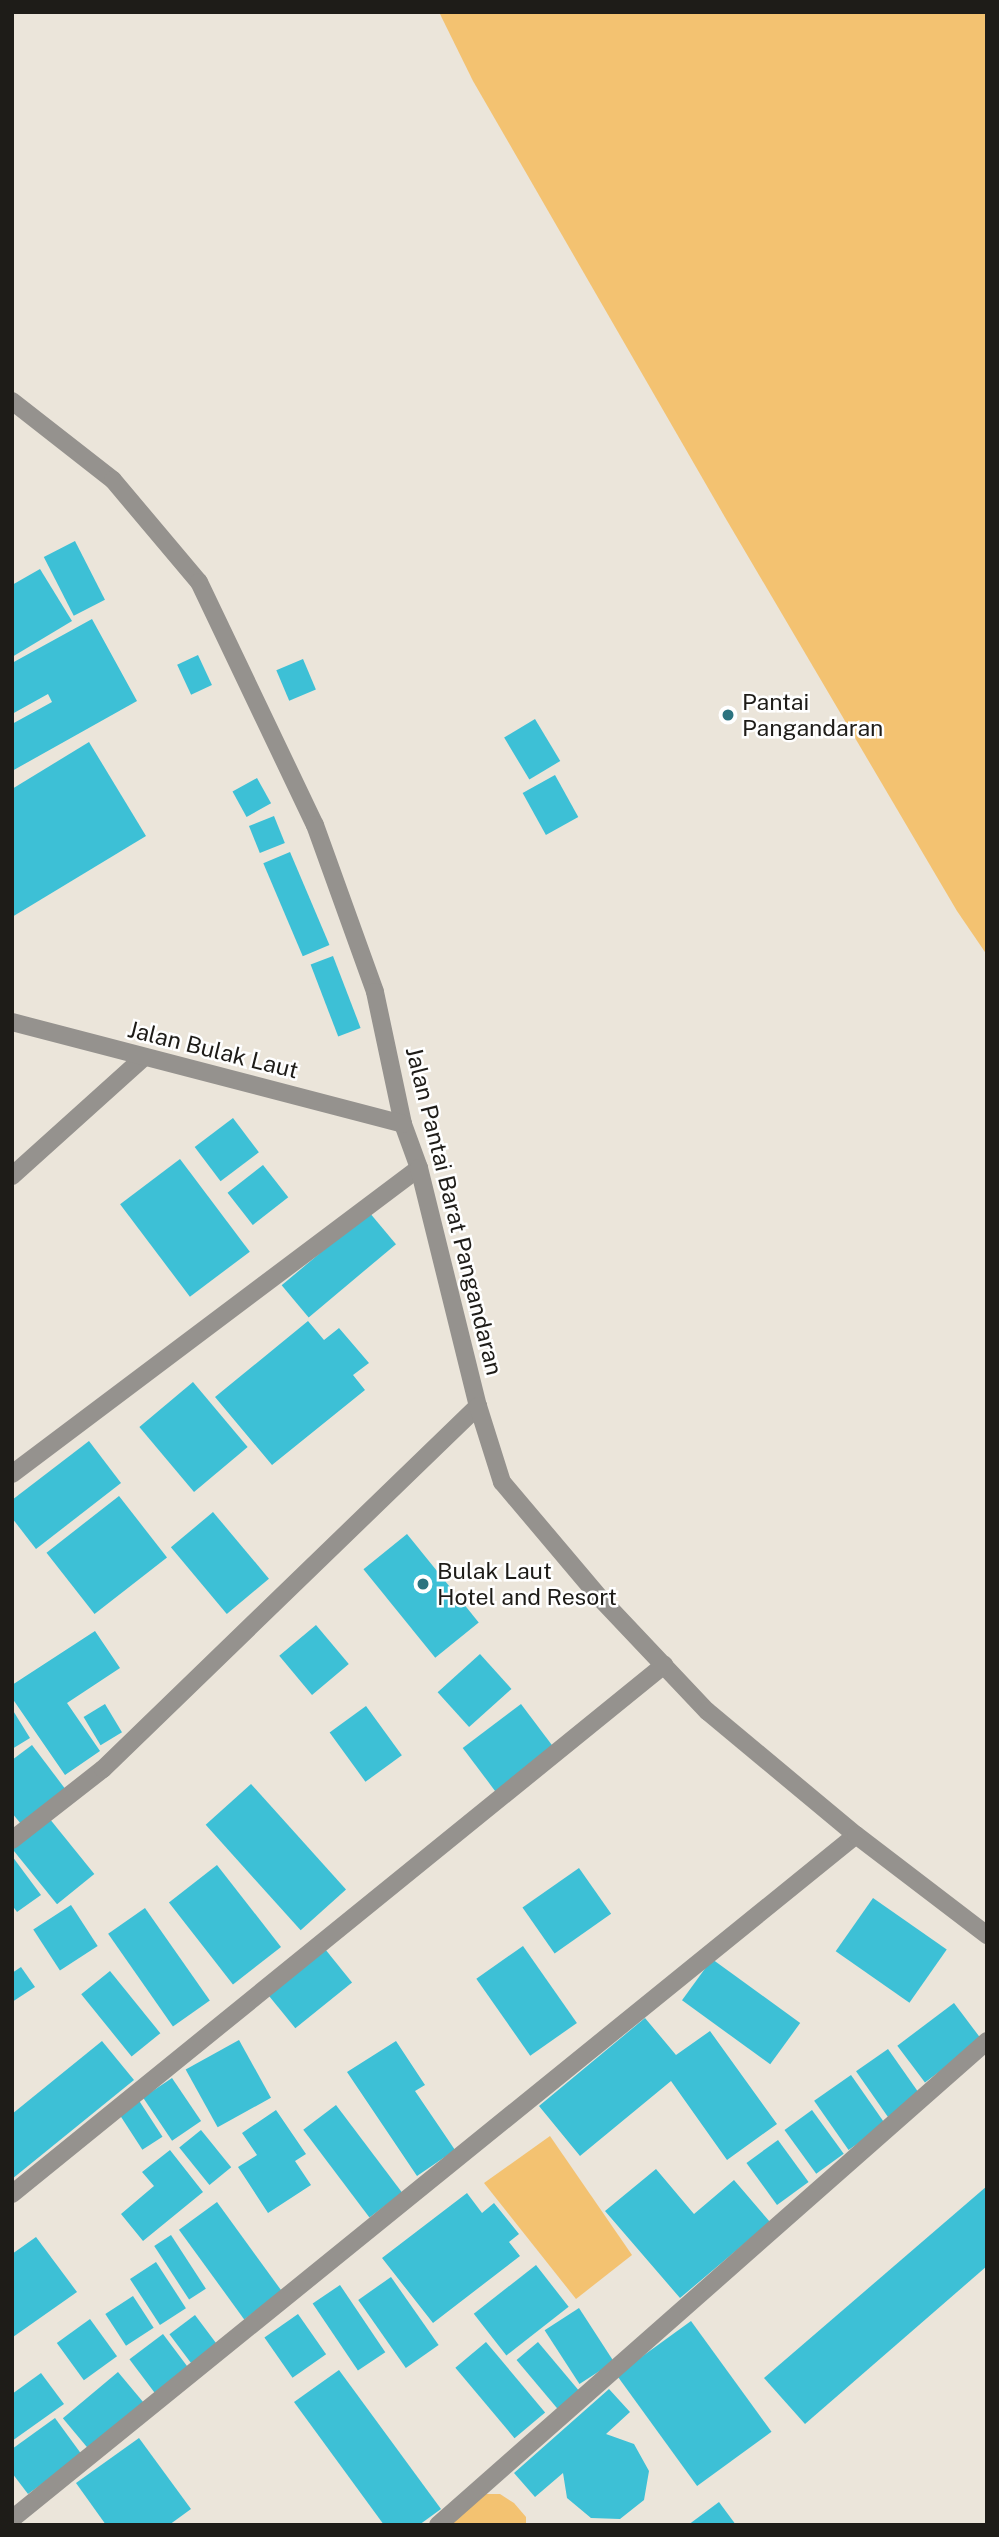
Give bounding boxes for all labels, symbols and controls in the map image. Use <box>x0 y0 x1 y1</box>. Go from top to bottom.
place label: Pantai Pangandaran <box>742 688 883 742</box>
marker: Pantai Pangandaran <box>720 707 736 723</box>
street label: Jalan Bulak Laut <box>125 1015 301 1085</box>
street label: Jalan Pantai Barat Pangandaran <box>400 1044 508 1378</box>
place label: Bulak Laut Hotel and Resort <box>437 1557 617 1611</box>
marker: Bulak Laut Hotel and Resort <box>415 1576 431 1592</box>

